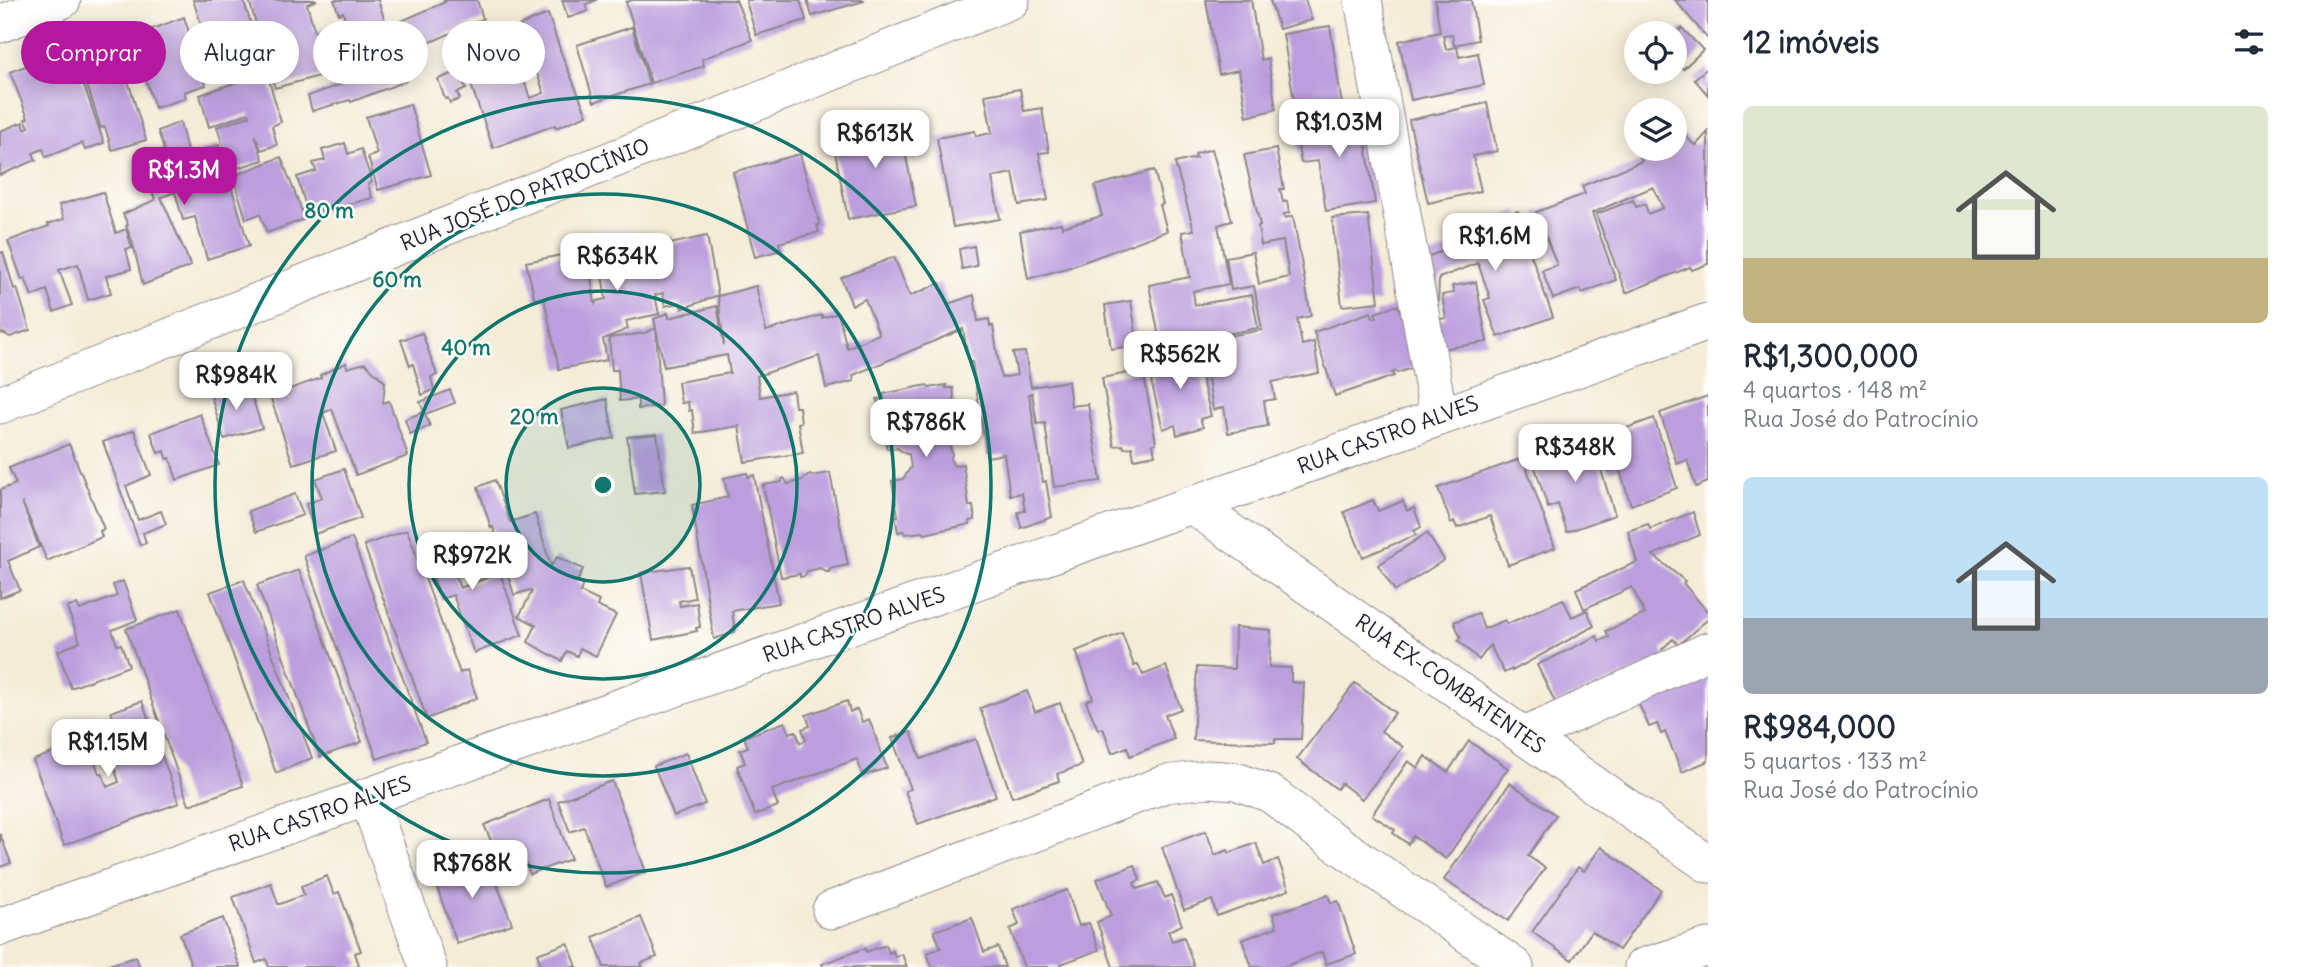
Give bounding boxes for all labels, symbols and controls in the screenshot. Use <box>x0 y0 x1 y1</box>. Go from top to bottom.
chip: Comprar <box>21 21 166 84</box>
chip: Alugar <box>180 21 299 84</box>
chip: Filtros <box>313 21 428 84</box>
chip: Novo <box>442 21 545 84</box>
map controls <box>1624 21 1687 161</box>
button: locate <box>1624 21 1687 84</box>
text: 12 imóveis <box>1743 23 1879 61</box>
icon: filters <box>2230 23 2268 61</box>
button: layers <box>1624 98 1687 161</box>
pin: R$1.03M <box>1274 100 1404 159</box>
text: R$1.03M <box>1295 107 1383 136</box>
pin: R$613K <box>818 110 932 170</box>
text: R$613K <box>836 118 914 147</box>
street label: RUA JOSÉ DO PATROCÍNIO <box>396 132 653 257</box>
pin: R$1.3M <box>127 148 241 207</box>
icon: home <box>1943 152 2069 278</box>
text: R$1.3M <box>148 155 220 184</box>
text: 80 m <box>304 197 354 224</box>
pin: R$1.6M <box>1438 214 1552 273</box>
text: R$1.6M <box>1459 221 1531 250</box>
pin: R$634K <box>560 233 674 293</box>
text: R$634K <box>576 241 658 270</box>
text: 60 m <box>372 266 422 293</box>
pin: R$562K <box>1123 332 1237 391</box>
text: 40 m <box>441 334 491 361</box>
text: R$1,300,000 <box>1743 337 1918 375</box>
text: R$562K <box>1140 339 1220 368</box>
pin: R$984K <box>179 352 293 412</box>
text: R$984K <box>195 360 277 389</box>
text: 4 quartos · 148 m² <box>1743 375 1927 404</box>
street label: RUA CASTRO ALVES <box>1294 389 1482 480</box>
pin: R$786K <box>869 400 983 459</box>
text: 20 m <box>510 403 559 430</box>
text: Rua José do Patrocínio <box>1743 404 1979 433</box>
text: R$786K <box>886 407 966 436</box>
pin: R$348K <box>1518 424 1632 484</box>
text: R$348K <box>1534 432 1616 461</box>
centre of rings <box>591 473 615 497</box>
icon: home <box>1943 523 2069 649</box>
pin: R$972K <box>415 532 529 592</box>
text: R$972K <box>433 540 511 569</box>
street label: RUA CASTRO ALVES <box>759 581 948 668</box>
street label: RUA EX-COMBATENTES <box>1350 608 1550 759</box>
text: R$984,000 <box>1743 708 1896 746</box>
pin: R$1.15M <box>43 720 173 779</box>
text: R$1.15M <box>68 727 148 756</box>
text: 5 quartos · 133 m² <box>1743 746 1927 775</box>
street label: RUA CASTRO ALVES <box>225 770 414 857</box>
text: Rua José do Patrocínio <box>1743 775 1979 804</box>
pin: R$768K <box>415 841 529 900</box>
text: R$768K <box>432 848 512 877</box>

